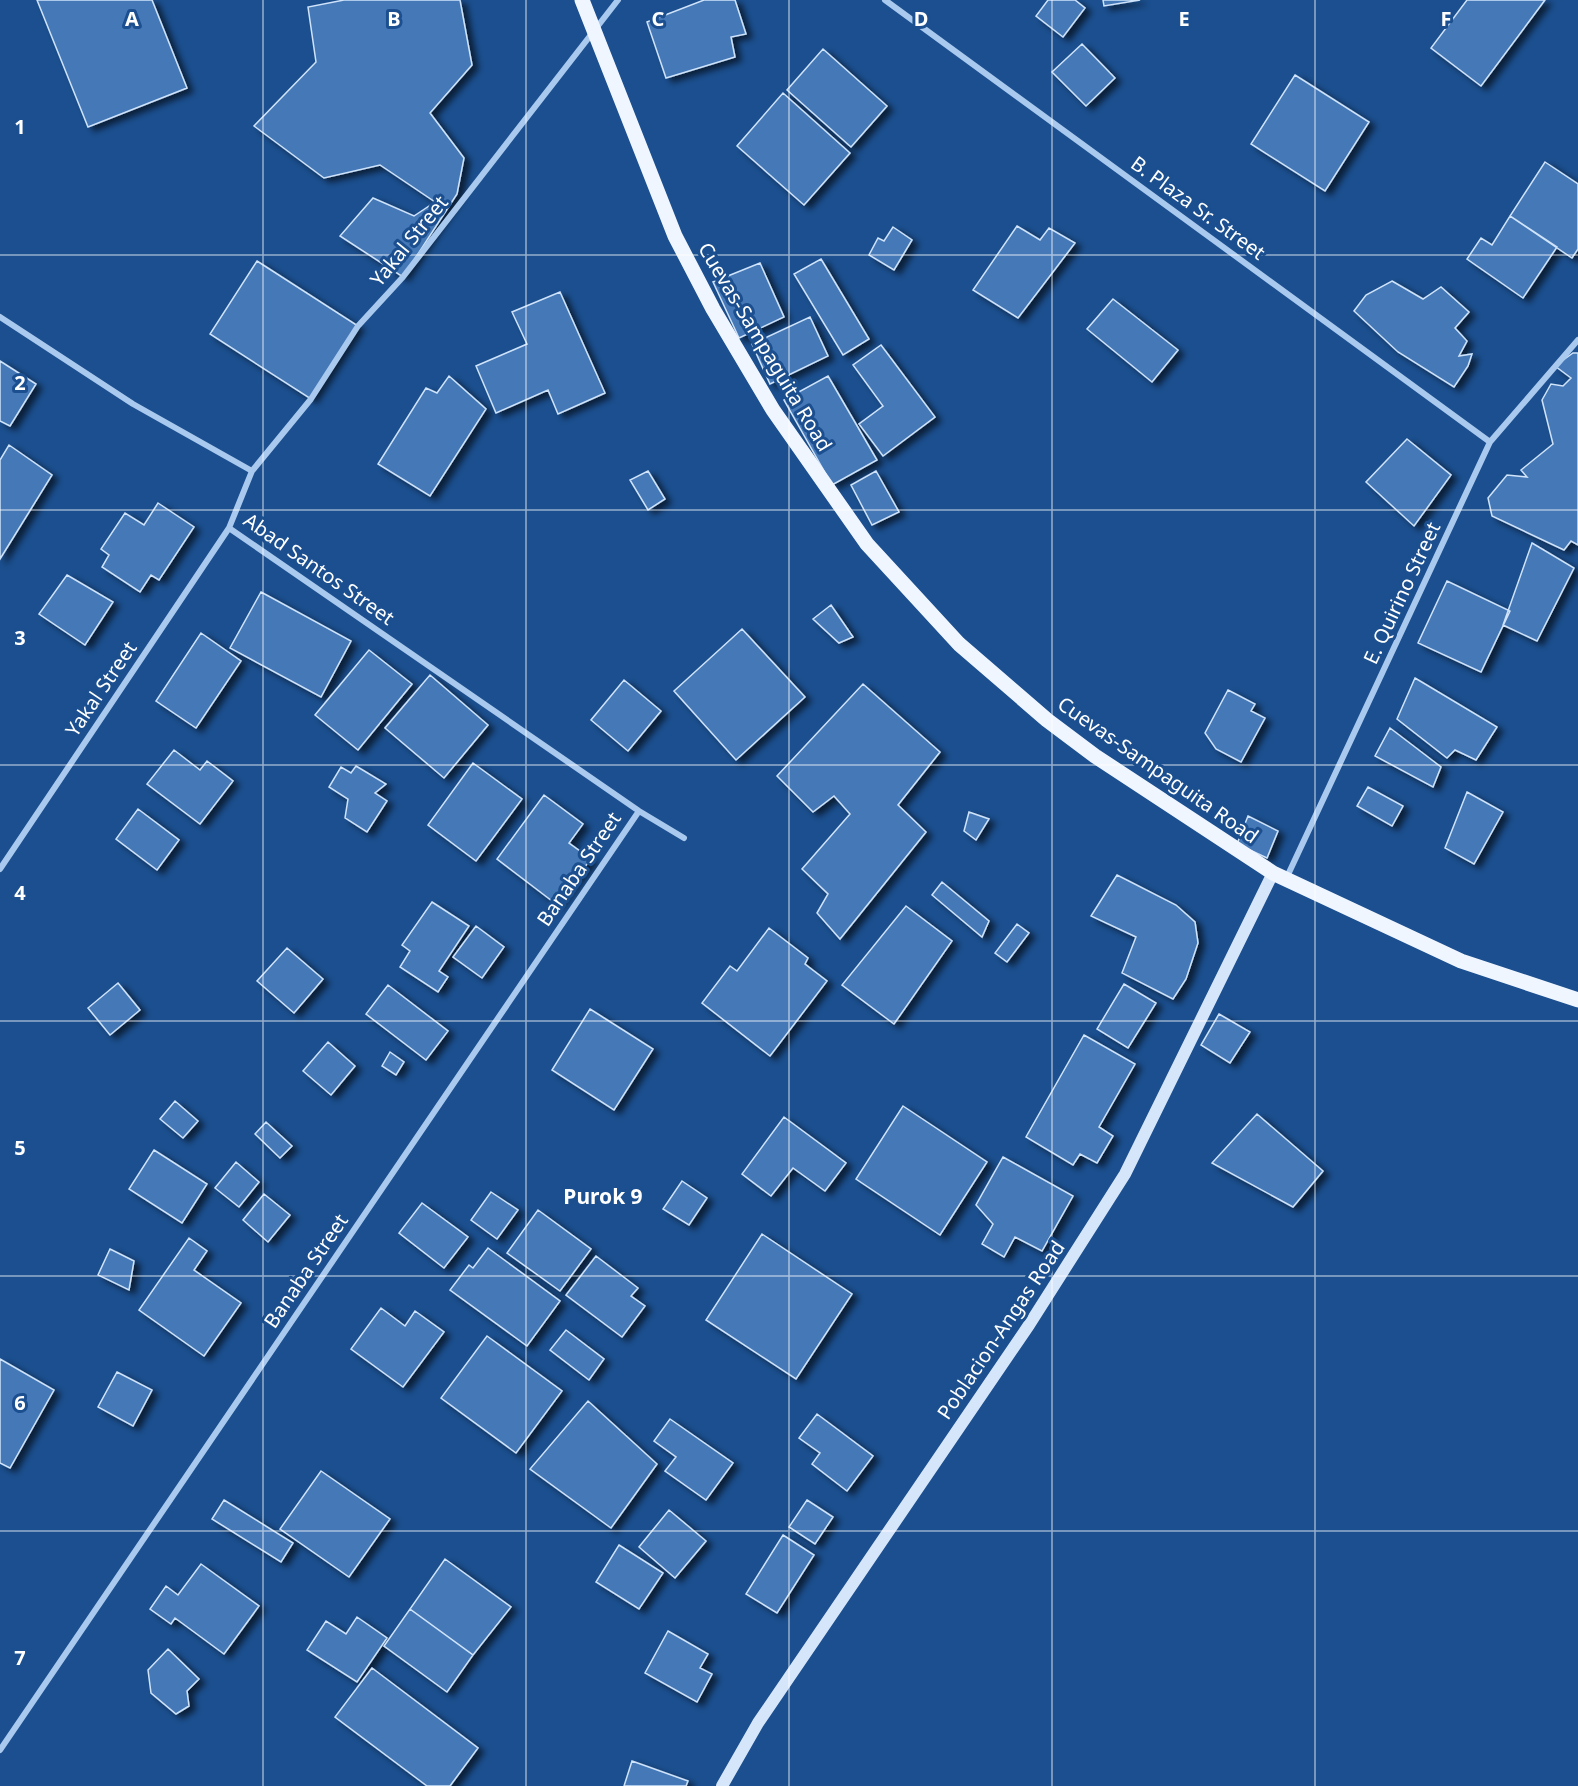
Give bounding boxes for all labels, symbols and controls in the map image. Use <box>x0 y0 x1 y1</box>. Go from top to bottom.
text: A <box>125 5 139 32</box>
text: B <box>387 5 401 32</box>
text: C <box>652 5 665 32</box>
text: D <box>914 5 928 32</box>
text: E <box>1178 5 1190 32</box>
text: F <box>1441 5 1451 32</box>
text: 1 <box>14 113 26 140</box>
street label: B. Plaza Sr. Street <box>1126 150 1271 266</box>
street label: Yakal Street <box>364 190 454 292</box>
street label: Cuevas-Sampaguita Road <box>692 237 839 456</box>
text: 2 <box>14 369 26 396</box>
street label: Abad Santos Street <box>239 506 400 631</box>
street label: E. Quirino Street <box>1357 517 1446 668</box>
text: 3 <box>14 624 26 651</box>
street label: Yakal Street <box>59 636 142 742</box>
street label: Cuevas-Sampaguita Road <box>1053 690 1264 849</box>
street label: Banaba Street <box>530 806 627 931</box>
text: 4 <box>14 879 26 906</box>
text: 5 <box>14 1134 26 1161</box>
district label: Purok 9 <box>563 1182 643 1210</box>
street label: Banaba Street <box>257 1208 354 1333</box>
street label: Poblacion-Angas Road <box>931 1235 1071 1424</box>
text: 6 <box>14 1389 26 1416</box>
text: 7 <box>14 1644 26 1671</box>

